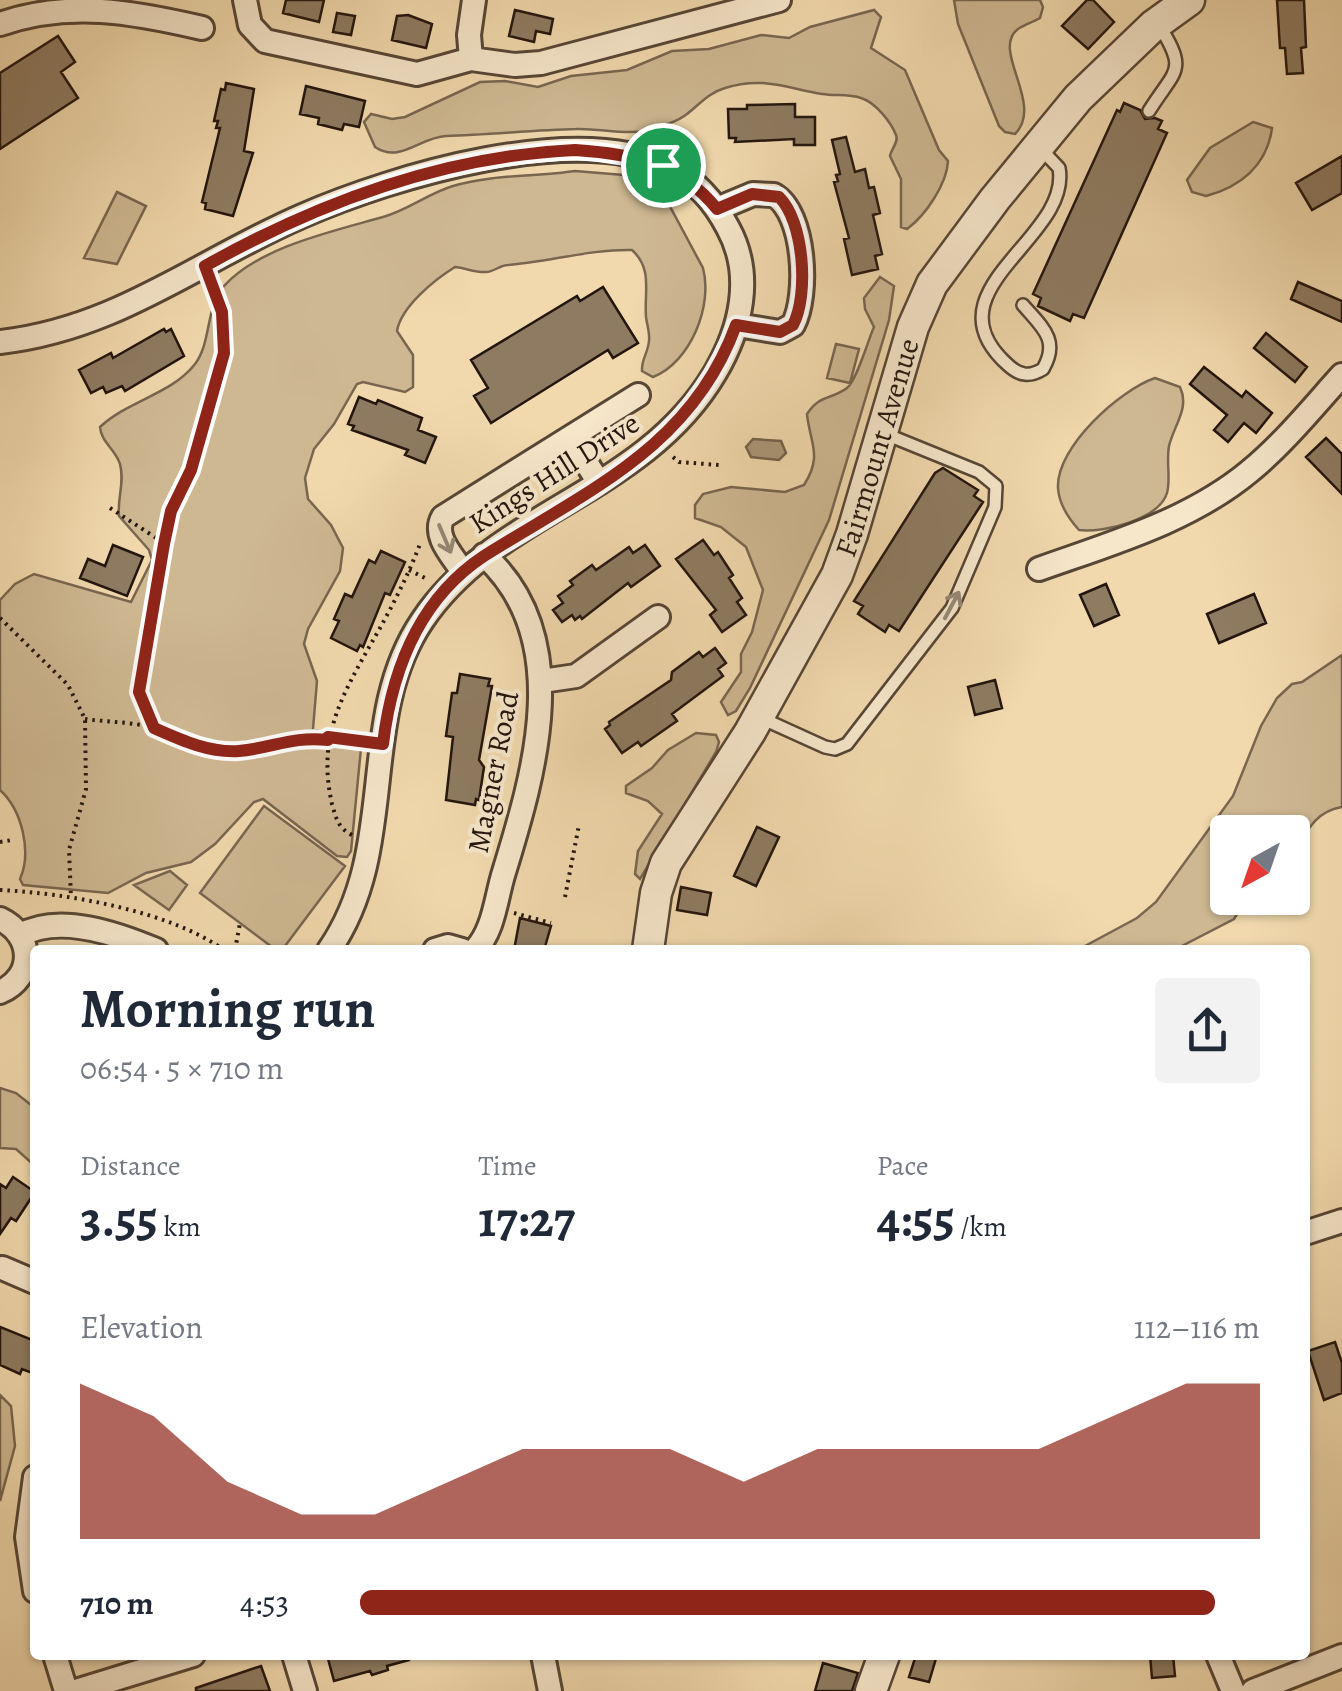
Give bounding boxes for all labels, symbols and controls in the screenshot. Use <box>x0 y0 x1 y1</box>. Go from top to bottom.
pin <box>621 123 706 208</box>
icon: arrive <box>636 138 691 193</box>
street label: Fairmount Avenue <box>825 334 929 562</box>
street label: Kings Hill Drive <box>461 403 647 543</box>
one-way arrow <box>438 524 456 554</box>
one-way arrow <box>943 591 962 621</box>
street label: Magner Road <box>458 687 528 856</box>
north arrow <box>1210 815 1310 915</box>
map controls <box>1210 815 1310 915</box>
text: Morning run <box>80 971 375 1046</box>
button: share <box>1155 978 1260 1083</box>
text: 06:54 · 5 × 710 m <box>80 1046 284 1090</box>
text: Distance <box>80 1147 180 1185</box>
text: Time <box>478 1147 537 1185</box>
text: Pace <box>877 1147 929 1185</box>
text: 3.55 <box>80 1185 158 1253</box>
text: 17:27 <box>478 1185 575 1253</box>
text: 4:55 <box>877 1185 955 1253</box>
text: km <box>158 1208 201 1246</box>
text: /km <box>955 1208 1007 1246</box>
text: Elevation <box>80 1305 203 1349</box>
text: 112–116 m <box>1134 1305 1260 1349</box>
text: 710 m <box>80 1581 154 1625</box>
text: 4:53 <box>240 1581 289 1625</box>

